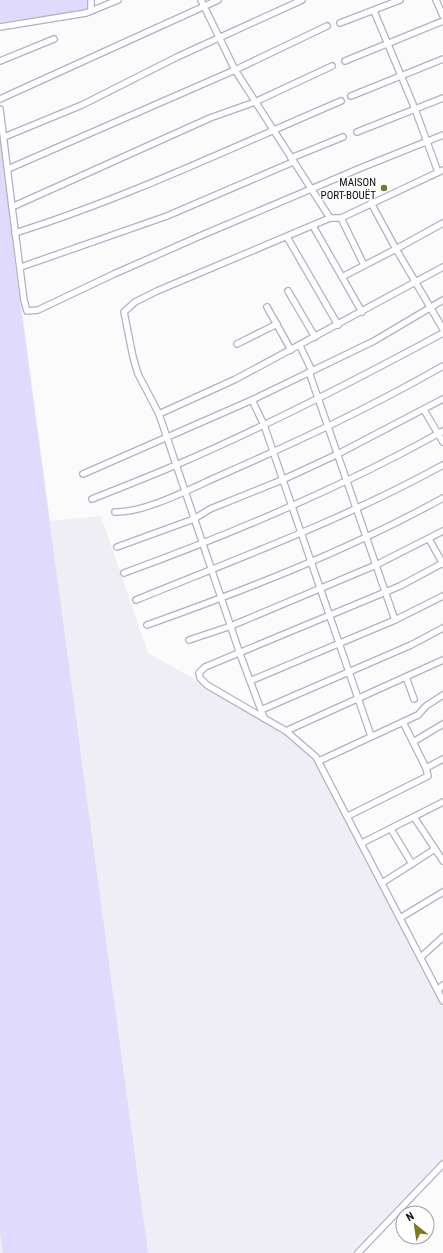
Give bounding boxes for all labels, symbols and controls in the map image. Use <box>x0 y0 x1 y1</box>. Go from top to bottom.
place label: MAISON PORT-BOUËT <box>321 176 376 202</box>
marker: MAISON PORT-BOUËT <box>379 183 389 193</box>
north arrow <box>395 1205 435 1245</box>
text: N <box>404 1209 417 1224</box>

